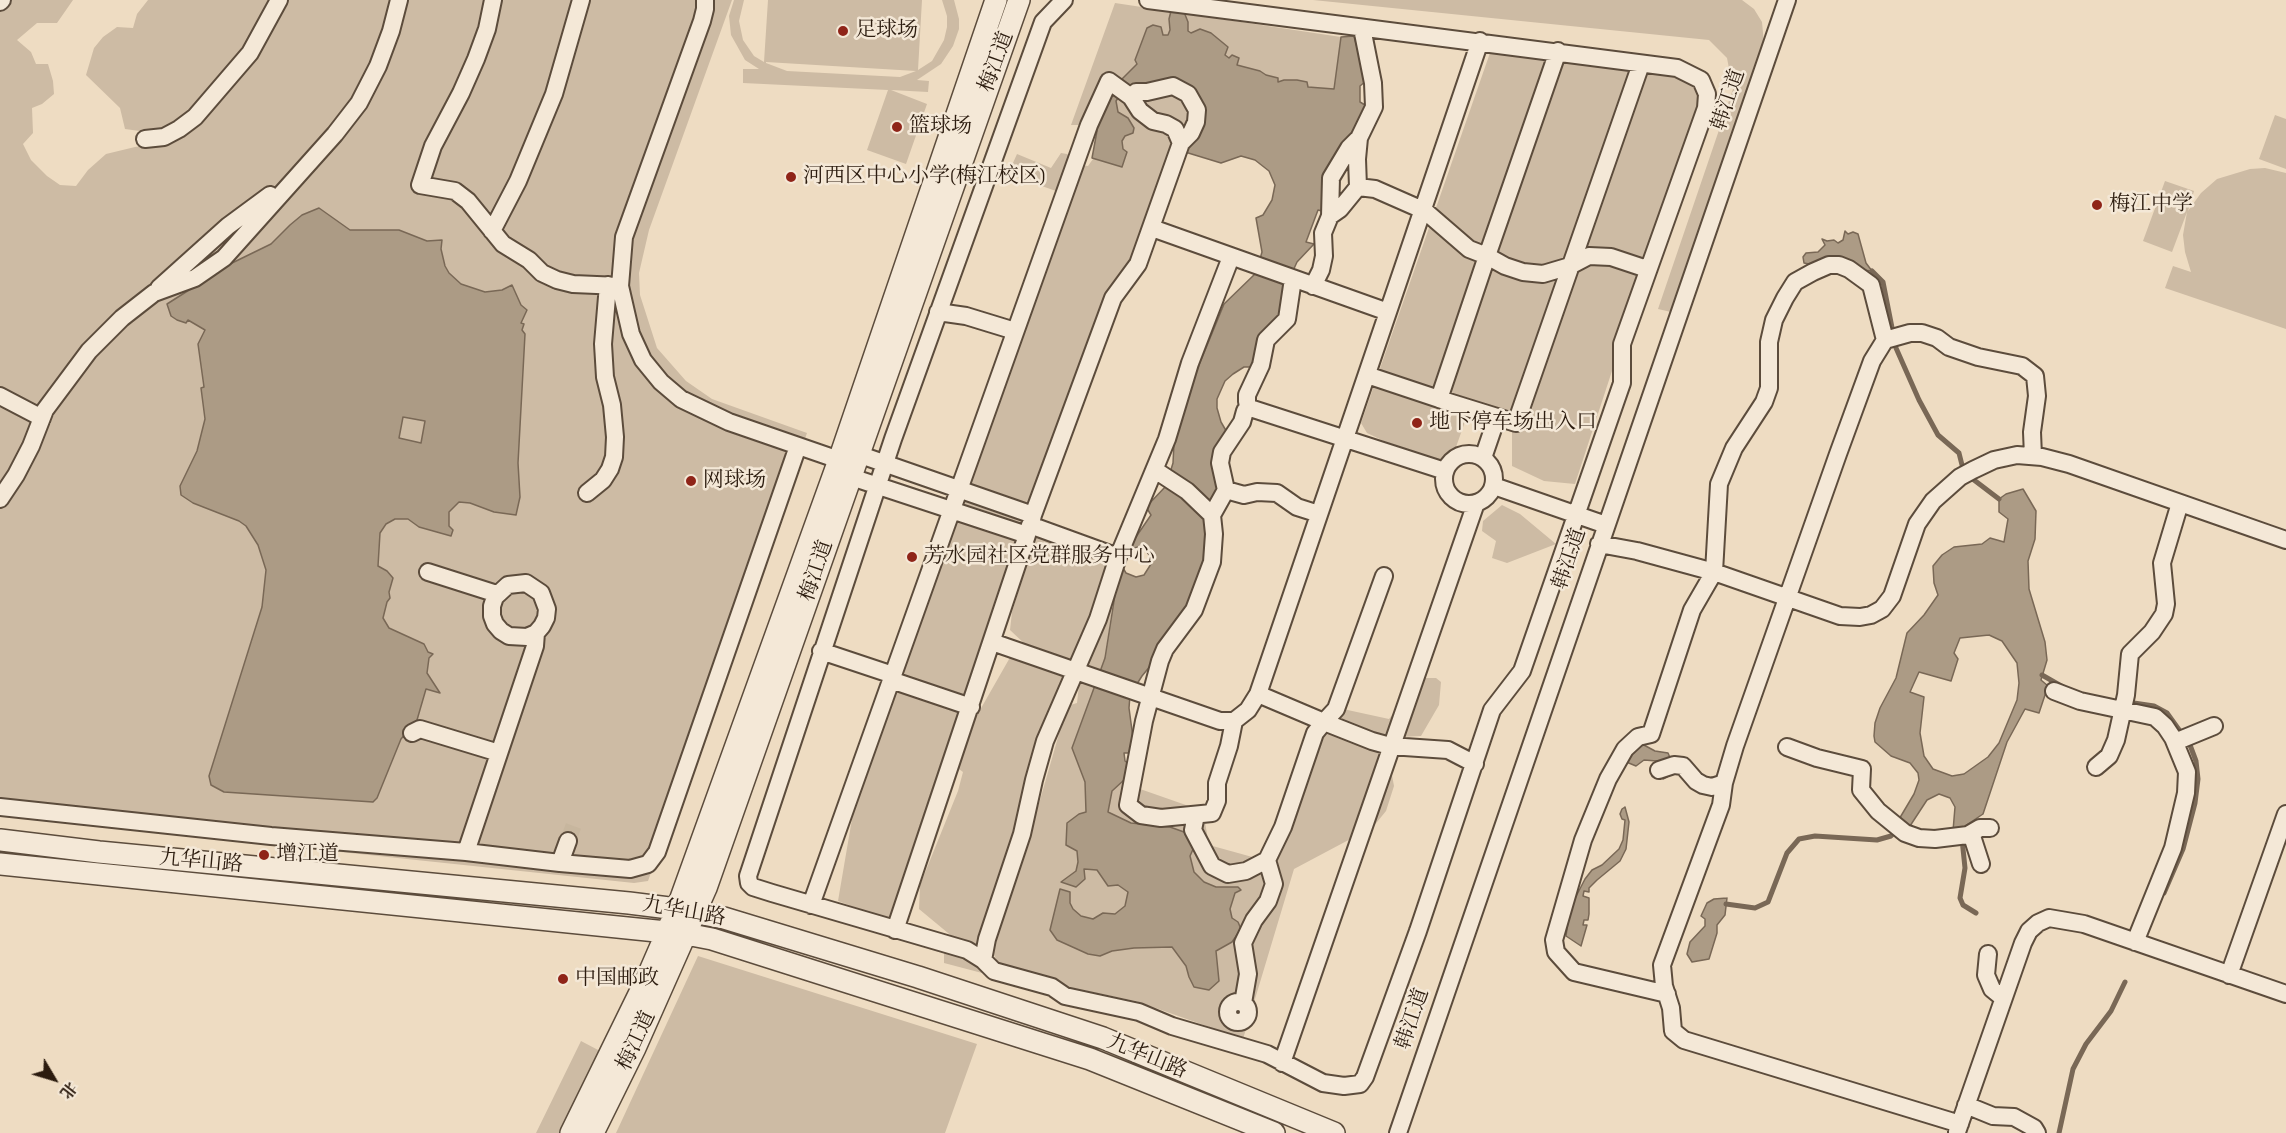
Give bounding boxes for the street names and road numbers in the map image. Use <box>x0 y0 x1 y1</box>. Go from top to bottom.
street label: 梅江道 <box>974 28 1020 96</box>
street label: 韩江道 <box>1707 66 1751 134</box>
street label: 韩江道 <box>1548 525 1592 593</box>
street label: 梅江道 <box>795 537 839 605</box>
street label: 九华山路 <box>158 846 244 878</box>
street label: 九华山路 <box>640 892 728 932</box>
street label: 韩江道 <box>1391 985 1435 1053</box>
street label: 梅江道 <box>612 1007 662 1075</box>
street label: 九华山路 <box>1103 1030 1191 1084</box>

